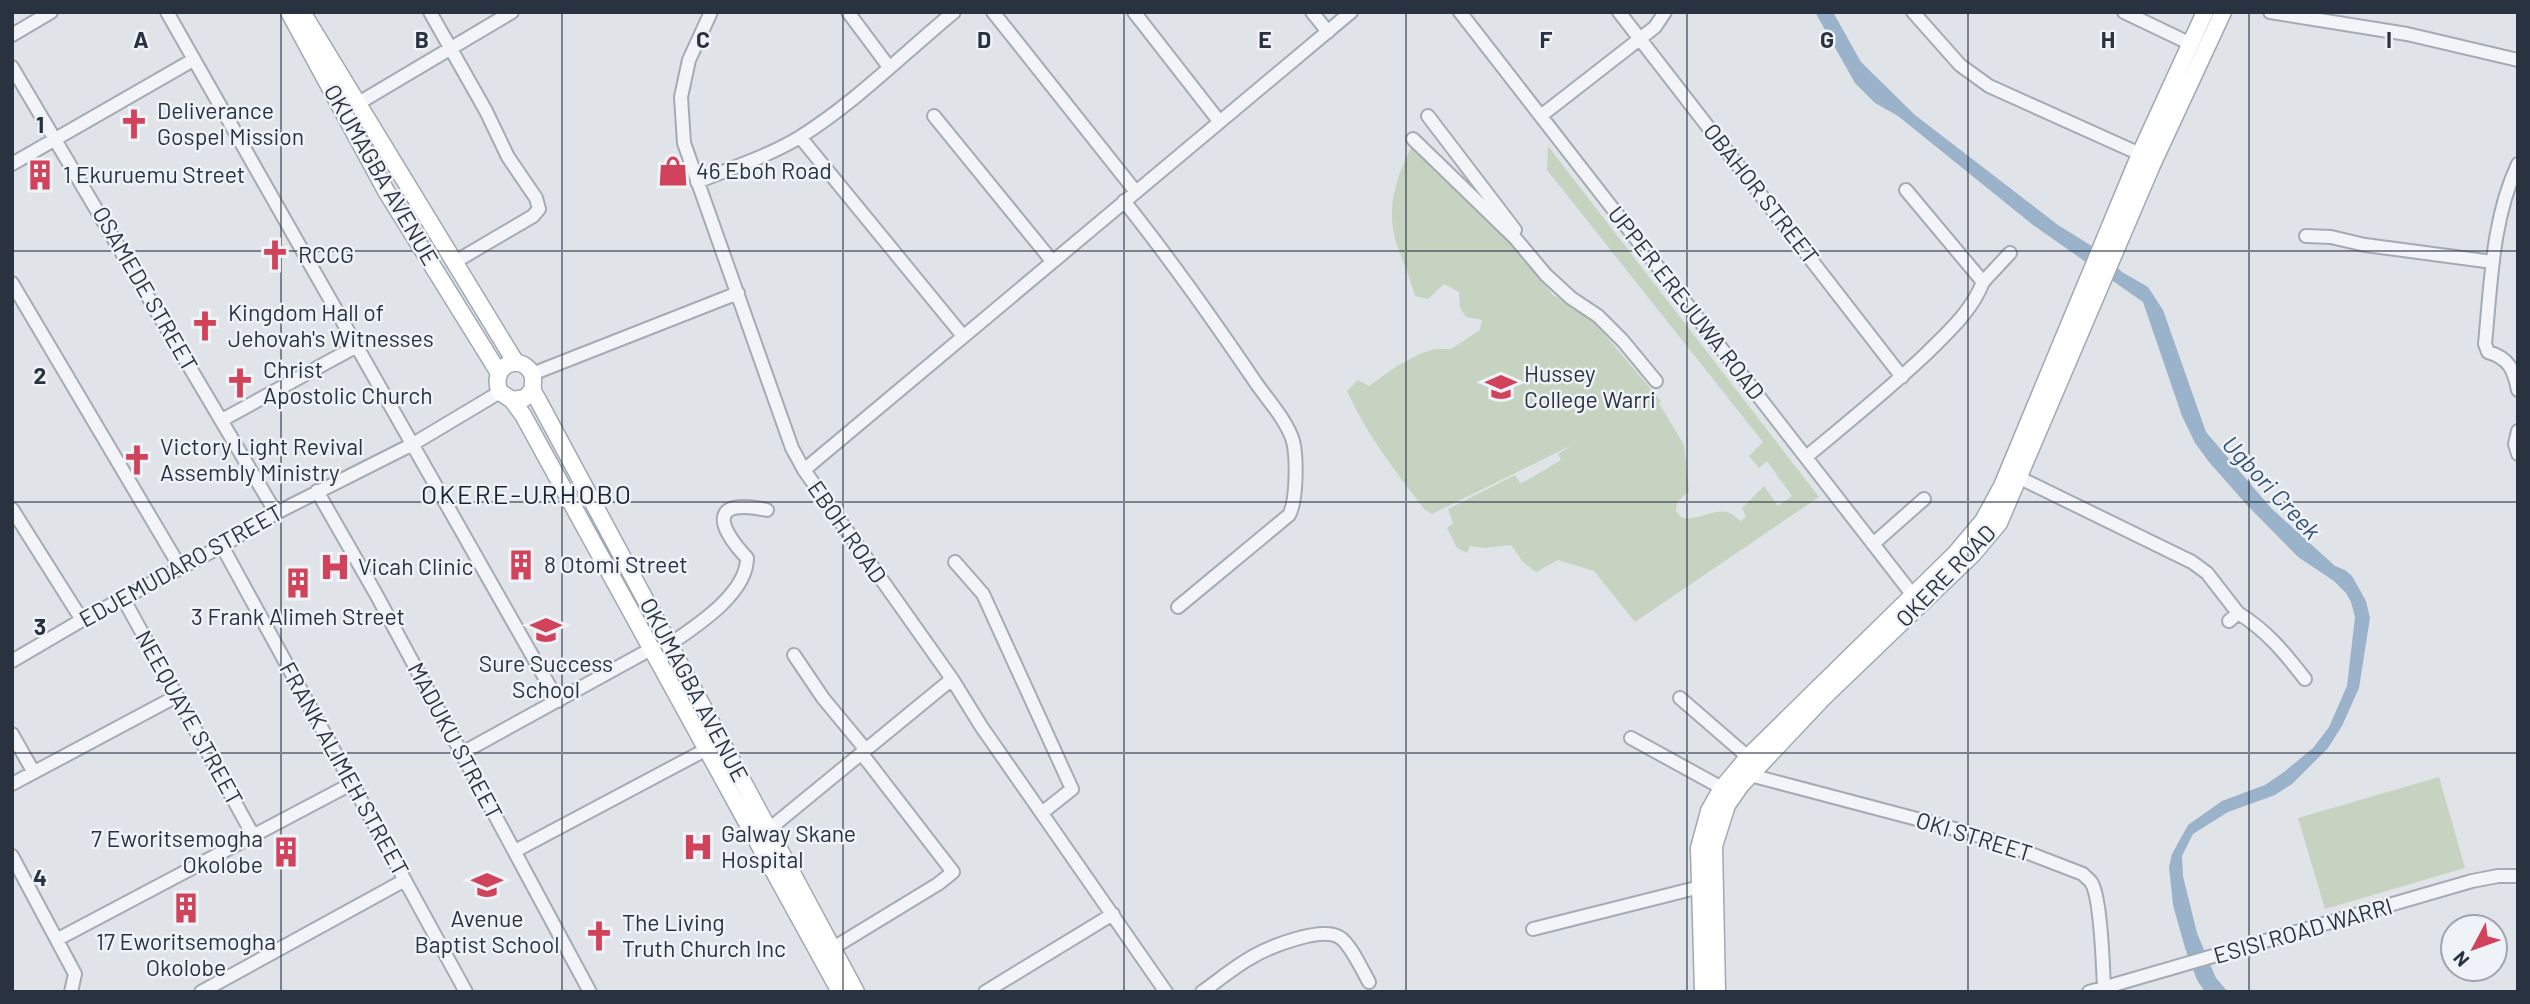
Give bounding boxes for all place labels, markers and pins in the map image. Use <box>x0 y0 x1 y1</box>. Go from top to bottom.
place label: Deliverance Gospel Mission <box>157 96 304 150</box>
church icon: Deliverance Gospel Mission <box>117 107 151 141</box>
shop icon: 46 Eboh Road <box>656 154 690 188</box>
place label: 46 Eboh Road <box>696 156 832 184</box>
building icon: 1 Ekuruemu Street <box>23 158 57 192</box>
place label: 1 Ekuruemu Street <box>63 160 245 188</box>
church icon: RCCG <box>258 238 292 272</box>
place label: RCCG <box>298 240 354 268</box>
place label: Kingdom Hall of Jehovah's Witnesses <box>228 298 434 352</box>
church icon: Kingdom Hall of Jehovah's Witnesses <box>188 309 222 343</box>
place label: Christ Apostolic Church <box>263 355 433 409</box>
place label: Hussey College Warri <box>1524 359 1656 413</box>
church icon: Christ Apostolic Church <box>223 366 257 400</box>
school or university icon: Hussey College Warri <box>1484 370 1518 404</box>
place label: Victory Light Revival Assembly Ministry <box>160 432 363 486</box>
church icon: Victory Light Revival Assembly Ministry <box>120 443 154 477</box>
building icon: 8 Otomi Street <box>504 548 538 582</box>
hospital icon: Vicah Clinic <box>318 550 352 584</box>
place label: 8 Otomi Street <box>544 550 688 578</box>
place label: Vicah Clinic <box>358 552 473 580</box>
building icon: 3 Frank Alimeh Street <box>281 566 315 600</box>
place label: 3 Frank Alimeh Street <box>191 602 405 630</box>
school or university icon: Sure Success School <box>529 613 563 647</box>
place label: Sure Success School <box>479 649 613 703</box>
place label: Galway Skane Hospital <box>721 819 856 873</box>
place label: 7 Eworitsemogha Okolobe <box>91 824 263 878</box>
hospital icon: Galway Skane Hospital <box>681 830 715 864</box>
building icon: 7 Eworitsemogha Okolobe <box>269 835 303 869</box>
school or university icon: Avenue Baptist School <box>470 868 504 902</box>
building icon: 17 Eworitsemogha Okolobe <box>169 891 203 925</box>
place label: Avenue Baptist School <box>415 904 559 958</box>
place label: The Living Truth Church Inc <box>622 908 786 962</box>
church icon: The Living Truth Church Inc <box>582 919 616 953</box>
place label: 17 Eworitsemogha Okolobe <box>96 927 276 981</box>

